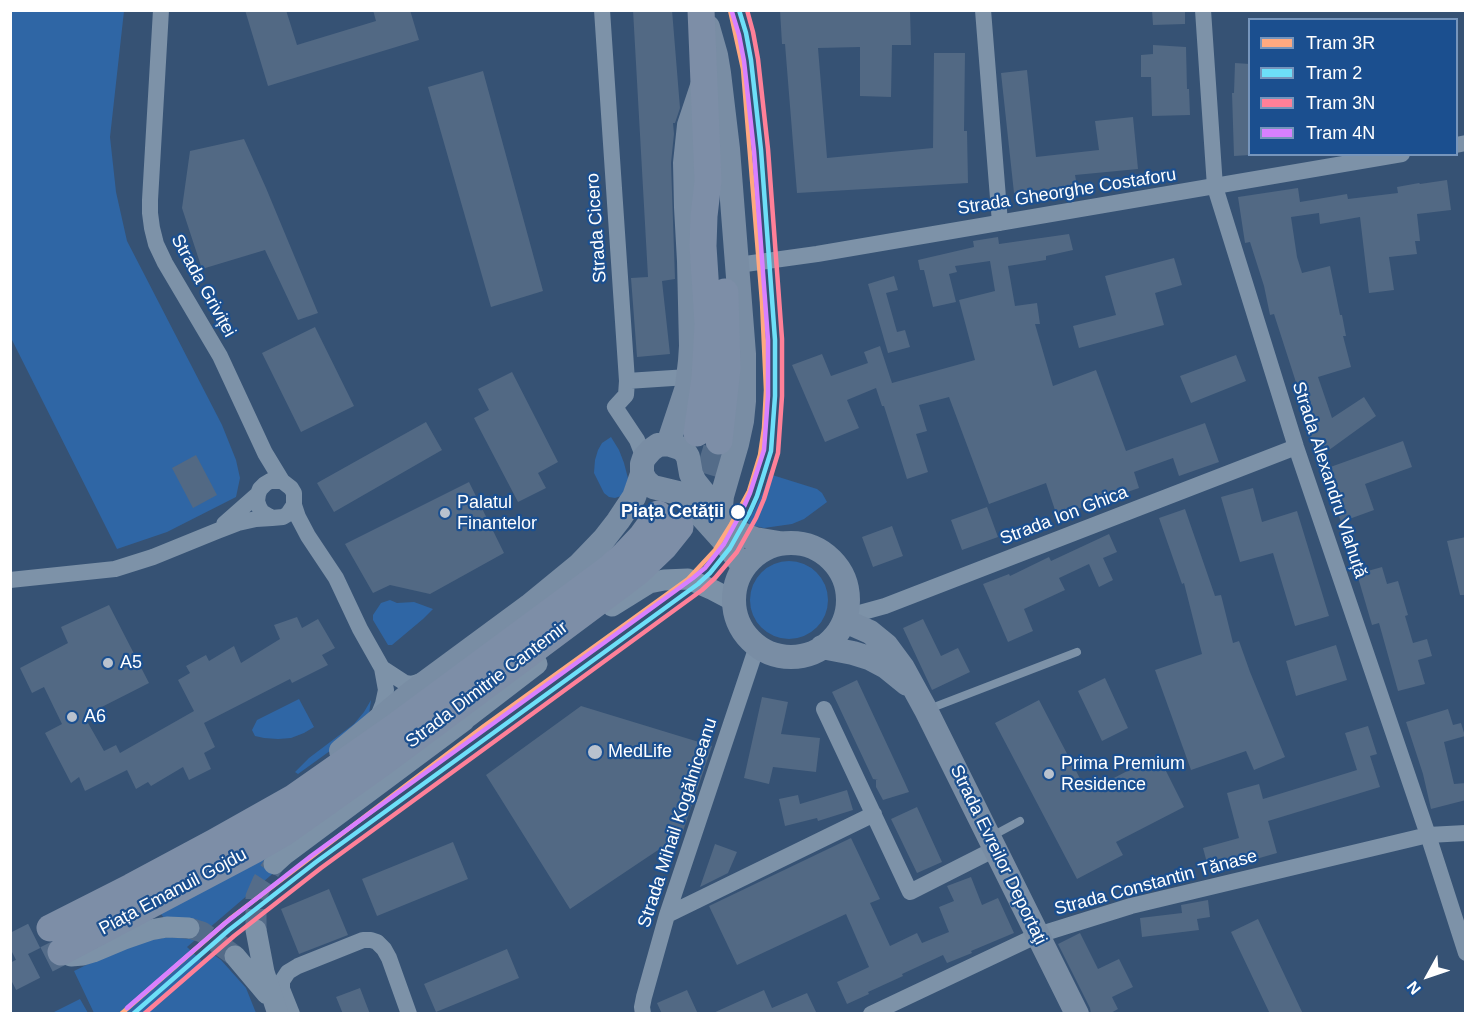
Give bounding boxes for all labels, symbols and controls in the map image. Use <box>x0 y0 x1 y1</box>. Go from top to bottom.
legend <box>1248 18 1458 156</box>
text: Tram 3R <box>1306 33 1375 53</box>
text: Tram 2 <box>1306 63 1362 83</box>
text: Tram 3N <box>1306 93 1375 113</box>
text: Tram 4N <box>1306 123 1375 143</box>
street label: Strada Gheorghe Costaforu <box>956 164 1178 220</box>
street label: Strada Cicero <box>582 172 612 284</box>
street label: Strada Griviței <box>166 231 240 341</box>
street label: Strada Alexandru Vlahuță <box>1287 379 1371 581</box>
street label: Strada Ion Ghica <box>997 482 1131 550</box>
place label: Palatul Finantelor <box>457 492 537 534</box>
place label: Piața Cetății <box>621 501 724 523</box>
marker: Piața Cetății <box>729 503 747 521</box>
marker: Palatul Finantelor <box>438 506 452 520</box>
street label: Strada Dimitrie Cantemir <box>402 617 572 753</box>
place label: A5 <box>120 652 142 674</box>
marker: A5 <box>101 656 115 670</box>
place label: A6 <box>84 706 106 728</box>
marker: A6 <box>65 710 79 724</box>
street label: Strada Mihail Kogălniceanu <box>634 715 722 931</box>
place label: MedLife <box>608 741 672 763</box>
marker: MedLife <box>586 743 604 761</box>
place label: Prima Premium Residence <box>1061 753 1185 795</box>
street label: Strada Evreilor Deportaţi <box>945 762 1051 948</box>
marker: Prima Premium Residence <box>1042 767 1056 781</box>
street label: Piața Emanuil Gojdu <box>95 844 251 940</box>
street label: Strada Constantin Tănase <box>1052 846 1260 920</box>
north arrow <box>1398 946 1458 1006</box>
text: N <box>1404 978 1424 998</box>

